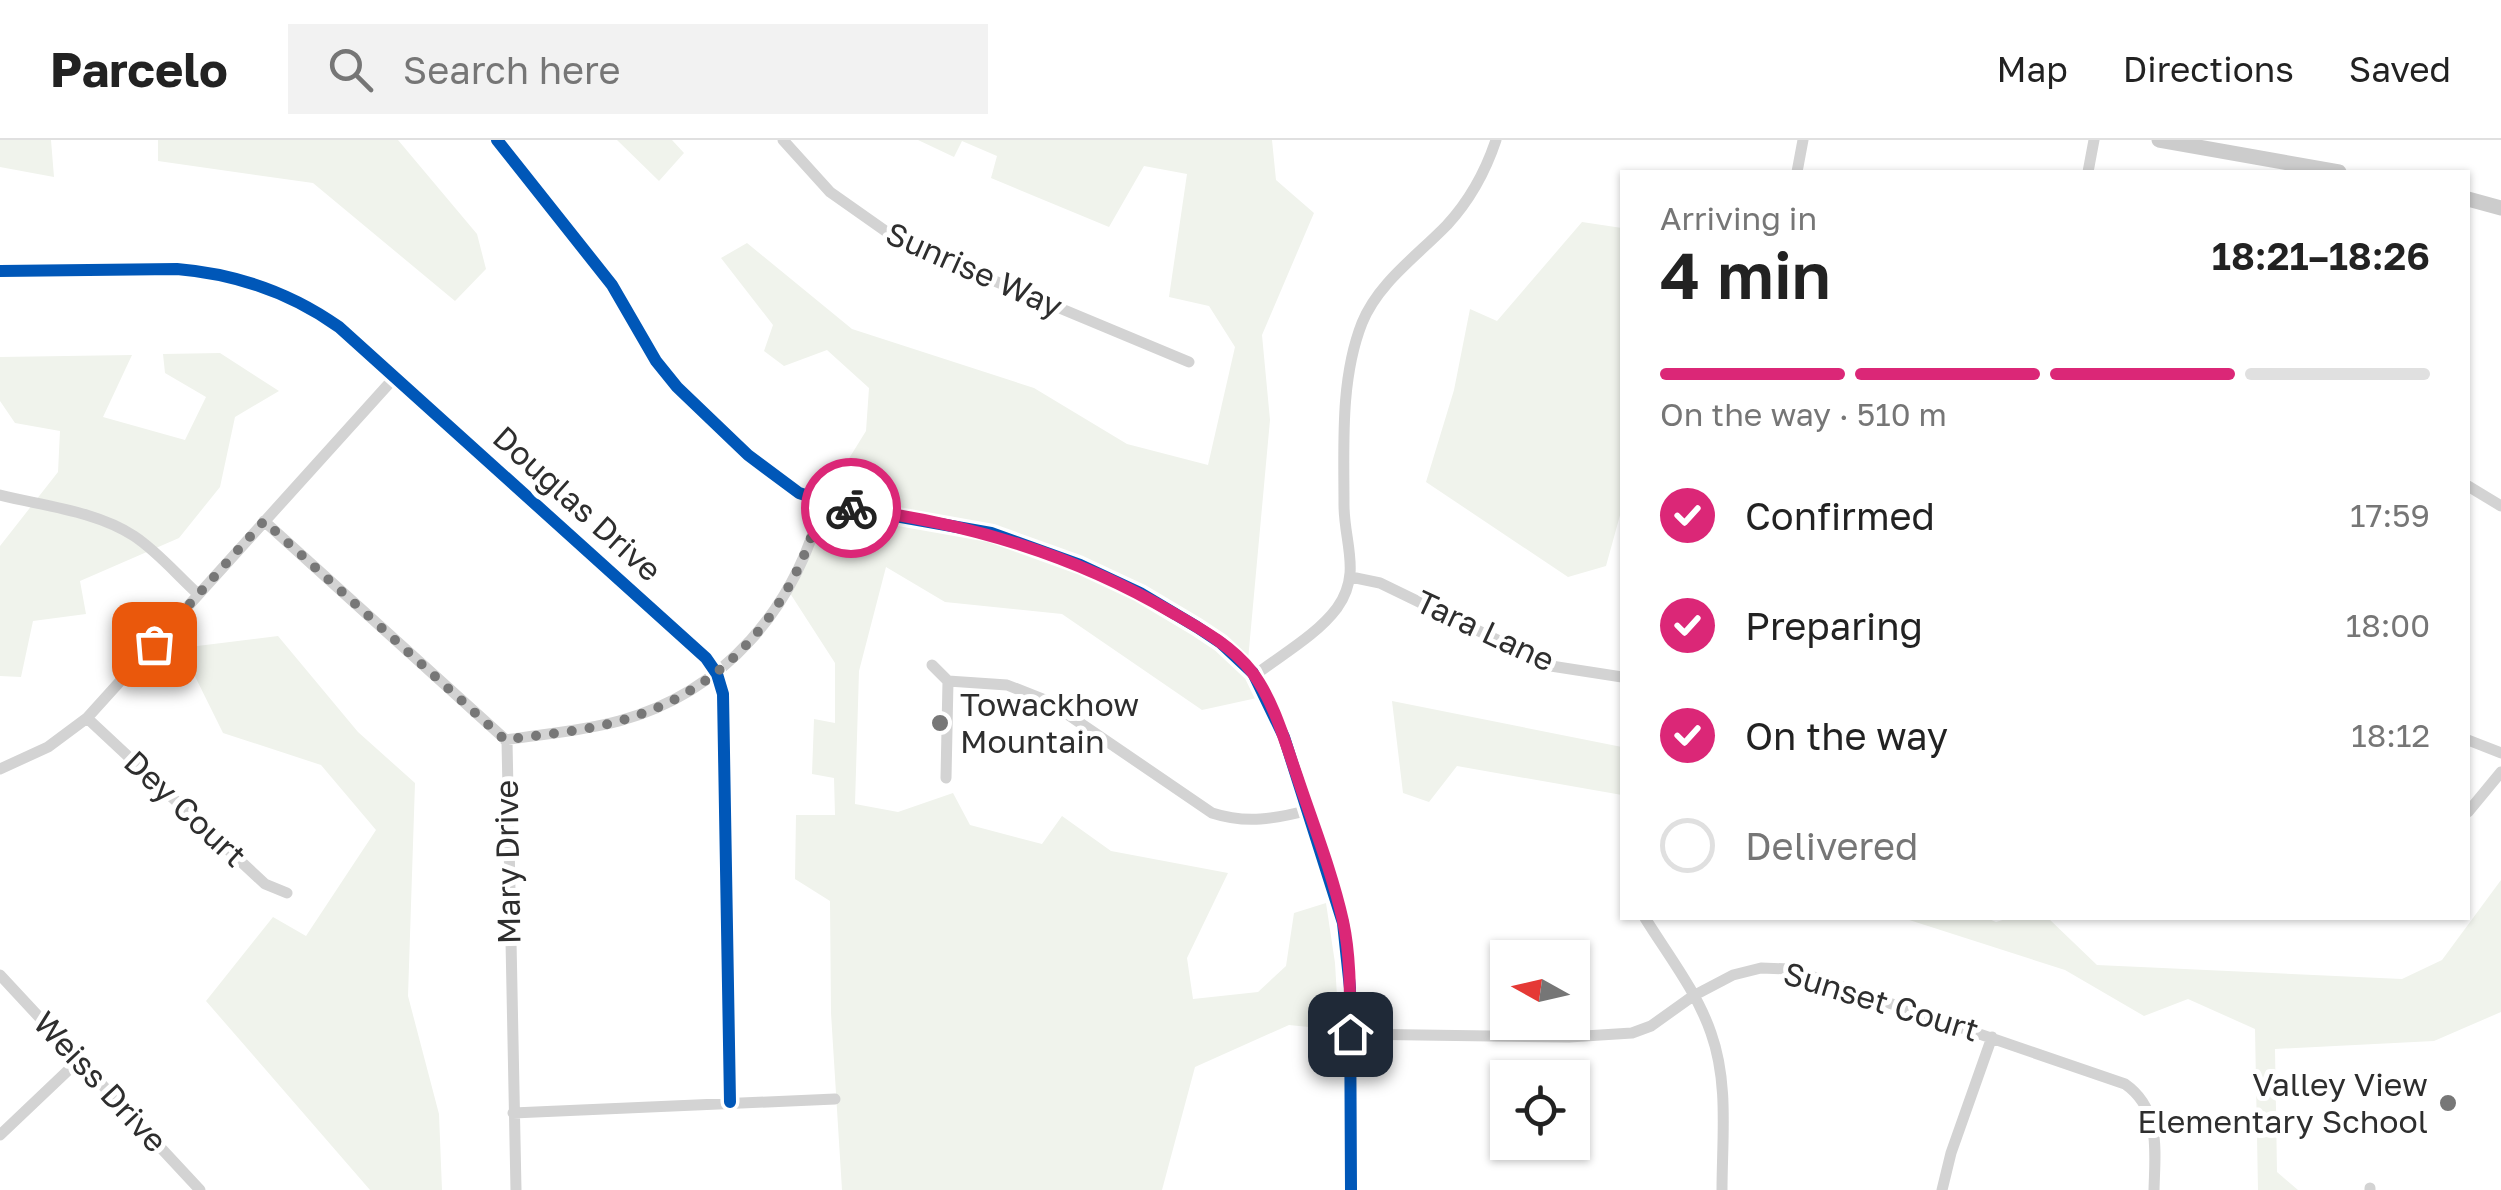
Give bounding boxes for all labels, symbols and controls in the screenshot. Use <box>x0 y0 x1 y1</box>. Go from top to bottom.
search box <box>288 24 988 114</box>
text: Parcelo <box>50 40 228 98</box>
icon: search <box>323 42 378 97</box>
text: Search here <box>403 47 621 92</box>
text: Map <box>1996 48 2068 90</box>
text: Directions <box>2123 48 2294 90</box>
text: Saved <box>2349 48 2451 90</box>
text: Arriving in <box>1660 199 1817 237</box>
street label: Sunrise Way <box>880 213 1068 325</box>
text: 18:21–18:26 <box>2212 233 2430 278</box>
text: 4 min <box>1660 235 1831 313</box>
text: On the way · 510 m <box>1660 395 1947 433</box>
street label: Douglas Drive <box>486 418 670 589</box>
courier <box>801 458 901 558</box>
icon: bike <box>824 481 879 536</box>
icon: check <box>1660 488 1715 543</box>
text: Confirmed <box>1745 493 1935 538</box>
text: 17:59 <box>2350 496 2430 534</box>
street label: Tara Lane <box>1410 582 1561 679</box>
icon: check <box>1660 598 1715 653</box>
pin <box>112 602 197 687</box>
text: Preparing <box>1745 603 1923 648</box>
text: 18:00 <box>2346 606 2430 644</box>
icon: bag <box>127 617 182 672</box>
place label: Towackhow Mountain <box>960 685 1139 760</box>
icon: check <box>1660 708 1715 763</box>
marker: Towackhow Mountain <box>929 712 951 734</box>
text: On the way <box>1745 713 1948 758</box>
text: 18:12 <box>2351 716 2430 754</box>
street label: Dey Court <box>117 742 254 874</box>
street label: Mary Drive <box>487 780 527 944</box>
text: Delivered <box>1745 823 1918 868</box>
north arrow <box>1490 940 1590 1040</box>
map controls <box>1490 940 1590 1160</box>
street label: Sunset Court <box>1779 953 1983 1049</box>
pin <box>1308 992 1393 1077</box>
street label: Weiss Drive <box>26 1003 175 1159</box>
icon: home <box>1323 1007 1378 1062</box>
button: locate <box>1490 1060 1590 1160</box>
place label: Valley View Elementary School <box>2137 1065 2428 1140</box>
marker: Valley View Elementary School <box>2437 1092 2459 1114</box>

